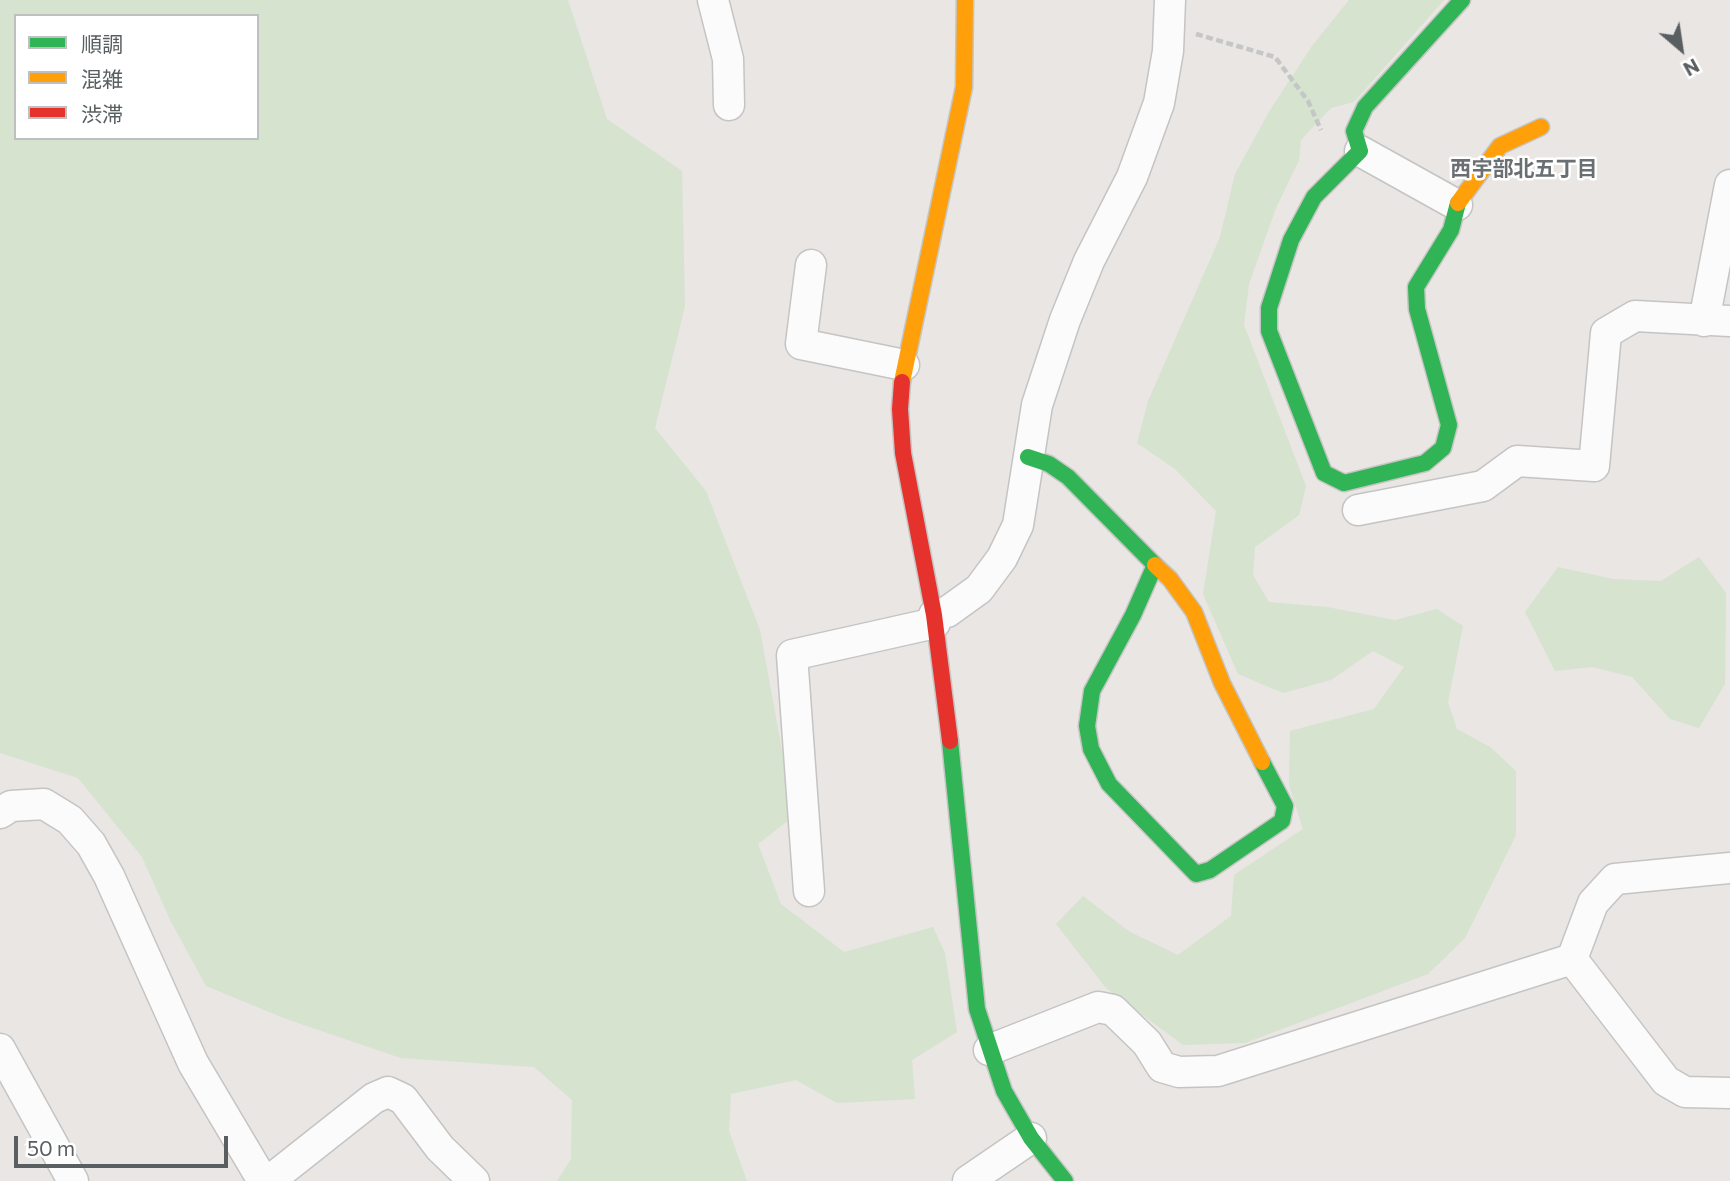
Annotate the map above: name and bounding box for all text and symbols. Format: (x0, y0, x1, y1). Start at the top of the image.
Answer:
legend (14, 14, 259, 140)
north arrow (1646, 14, 1716, 84)
text: 順調 (81, 31, 123, 56)
text: N (1680, 54, 1703, 81)
text: 混雑 (81, 66, 123, 91)
text: 渋滞 (81, 101, 123, 126)
district label: 西宇部北五丁目 (1451, 156, 1597, 182)
scale bar (18, 1122, 231, 1166)
text: 50 m (27, 1135, 75, 1160)

